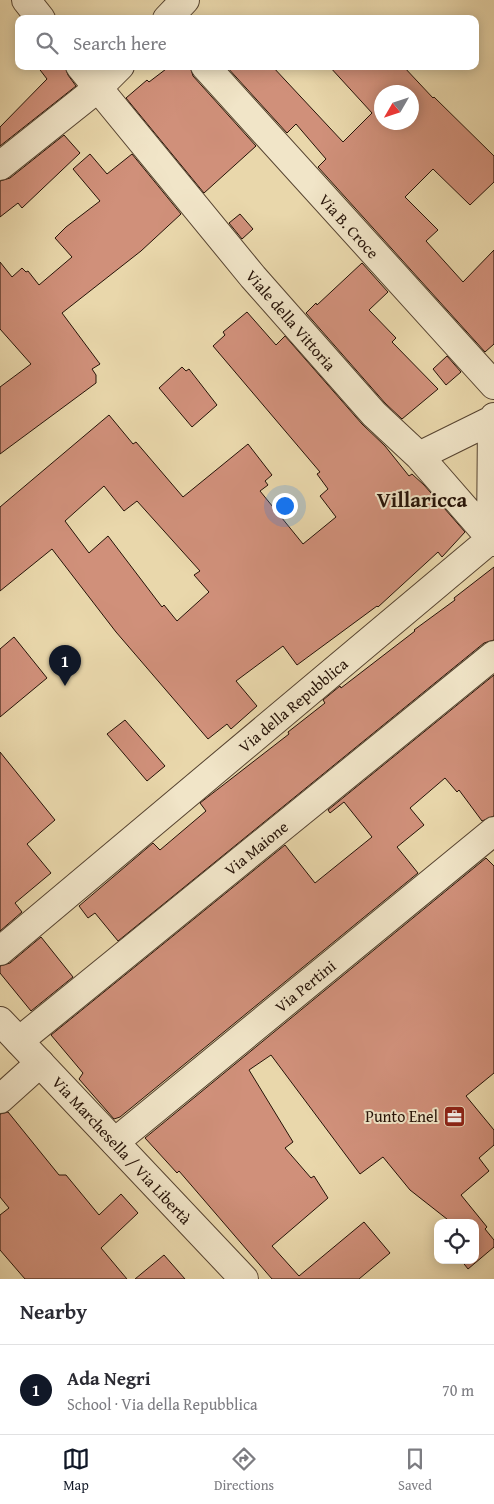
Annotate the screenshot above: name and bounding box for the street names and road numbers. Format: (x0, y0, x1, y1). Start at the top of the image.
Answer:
street label: Via B. Croce (313, 188, 385, 264)
street label: Viale della Vittoria (240, 264, 342, 376)
street label: Via della Repubblica (233, 652, 353, 758)
street label: Via Maione (219, 815, 293, 881)
street label: Via Pertini (269, 954, 341, 1018)
street label: Via Marchesella / Via Libertà (47, 1070, 198, 1230)

